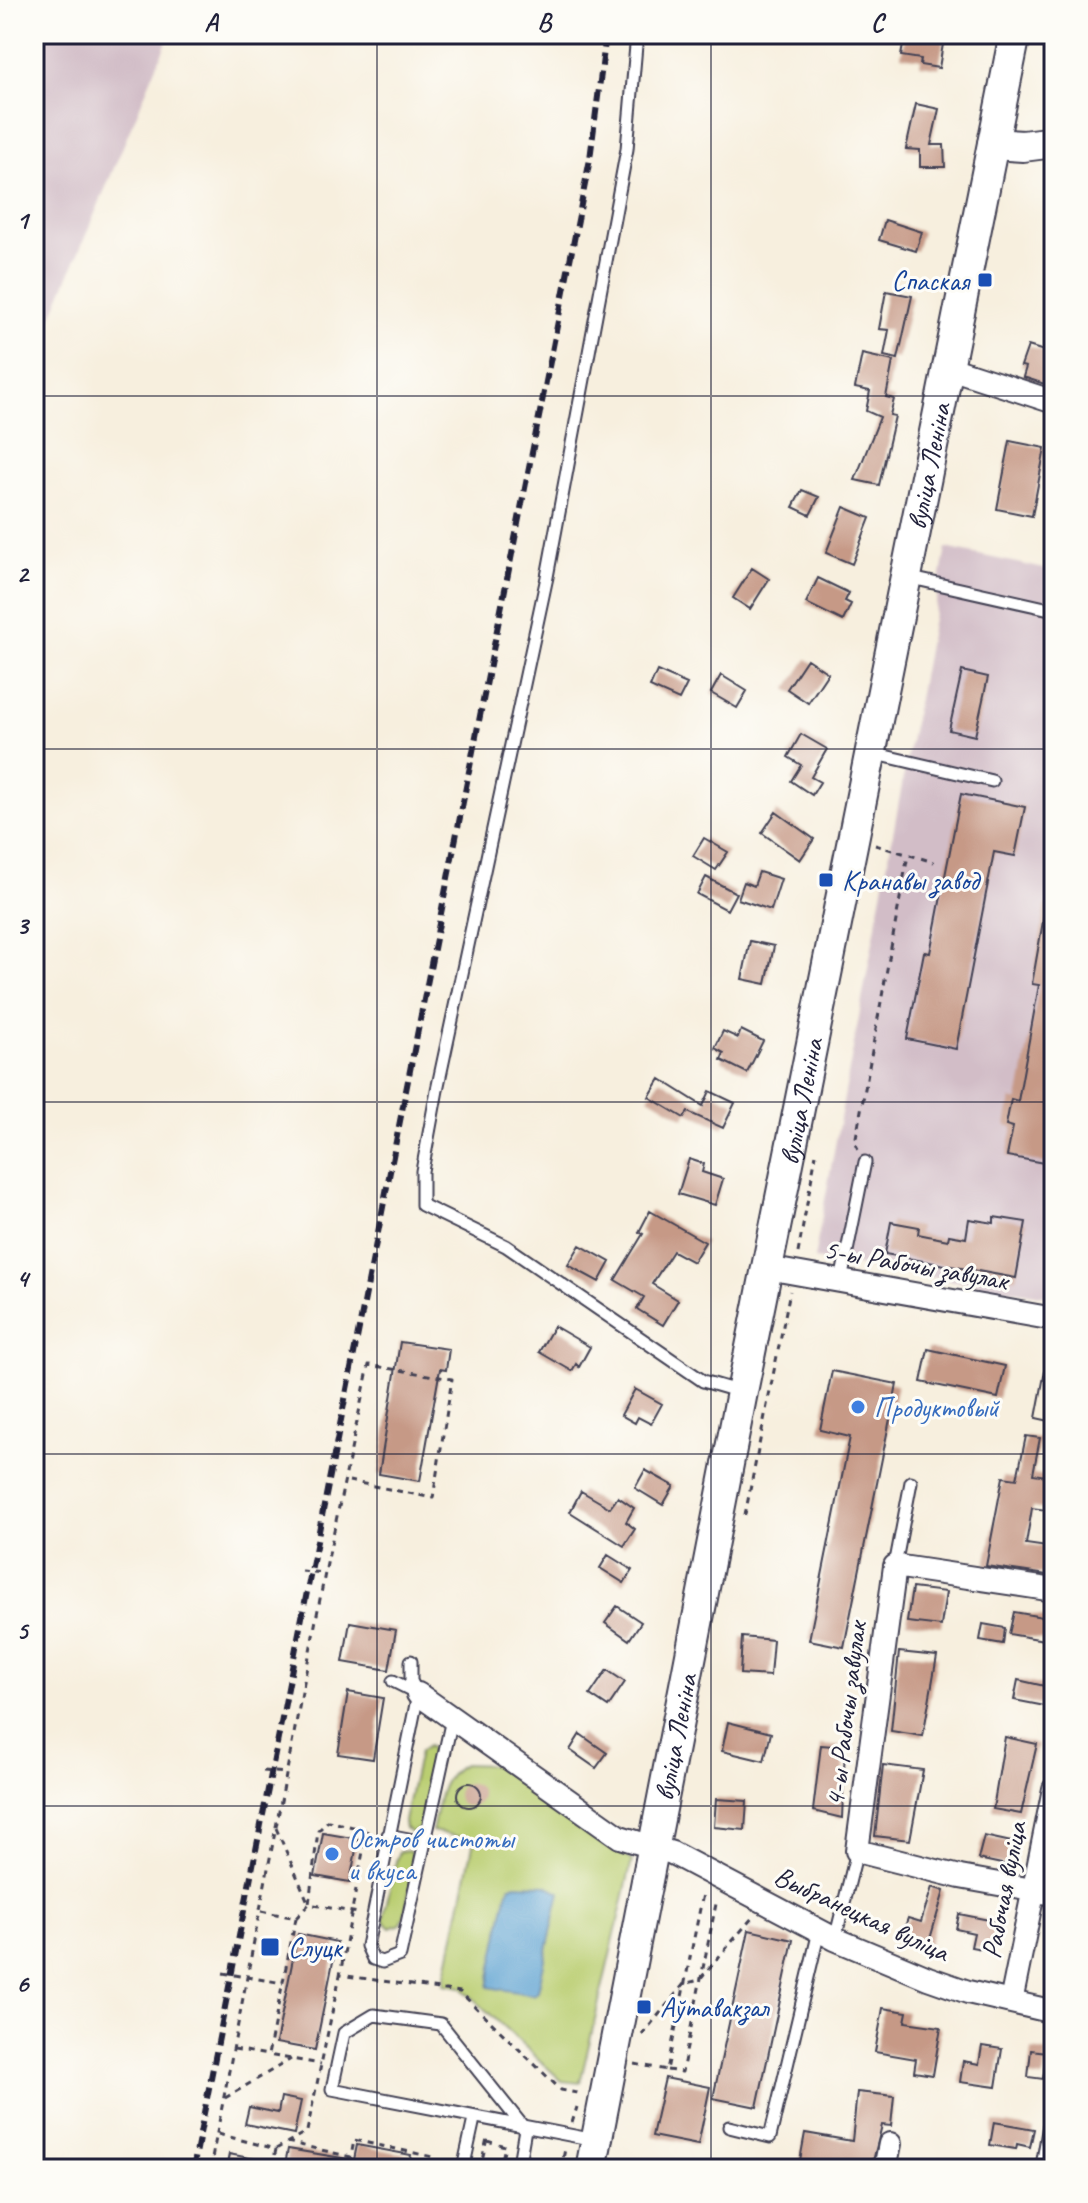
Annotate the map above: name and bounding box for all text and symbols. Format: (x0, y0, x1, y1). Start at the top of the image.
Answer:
text: A (204, 6, 219, 39)
text: B (537, 6, 553, 39)
text: C (871, 6, 887, 39)
text: 1 (16, 204, 31, 237)
place label: Спаская (892, 263, 971, 298)
marker: Спаская (976, 271, 994, 289)
street label: вуліца Леніна (899, 398, 959, 532)
text: 2 (16, 557, 30, 590)
place label: Кранавы завод (842, 863, 981, 899)
marker: Кранавы завод (817, 871, 835, 889)
text: 3 (16, 909, 30, 942)
street label: вуліца Леніна (771, 1034, 831, 1168)
street label: 5-ы Рабочы завулак (821, 1231, 1013, 1299)
text: 4 (16, 1262, 31, 1295)
place label: Продуктовый (874, 1390, 1000, 1425)
marker: Продуктовый (849, 1398, 867, 1416)
text: 5 (16, 1614, 30, 1647)
street label: 4-ы Рабочы завулак (817, 1617, 876, 1809)
street label: вуліца Леніна (646, 1669, 705, 1803)
street label: Рабочая вуліца (973, 1817, 1034, 1961)
place label: Остров чистоты и вкуса (348, 1821, 516, 1888)
marker: Остров чистоты и вкуса (323, 1845, 341, 1863)
street label: Выбранецкая вуліца (769, 1858, 956, 1970)
place label: Слуцк (288, 1930, 344, 1965)
marker: Слуцк (259, 1936, 281, 1958)
text: 6 (16, 1967, 30, 2000)
place label: Аўтавакзал (660, 1990, 770, 2026)
marker: Аўтавакзал (635, 1998, 653, 2016)

